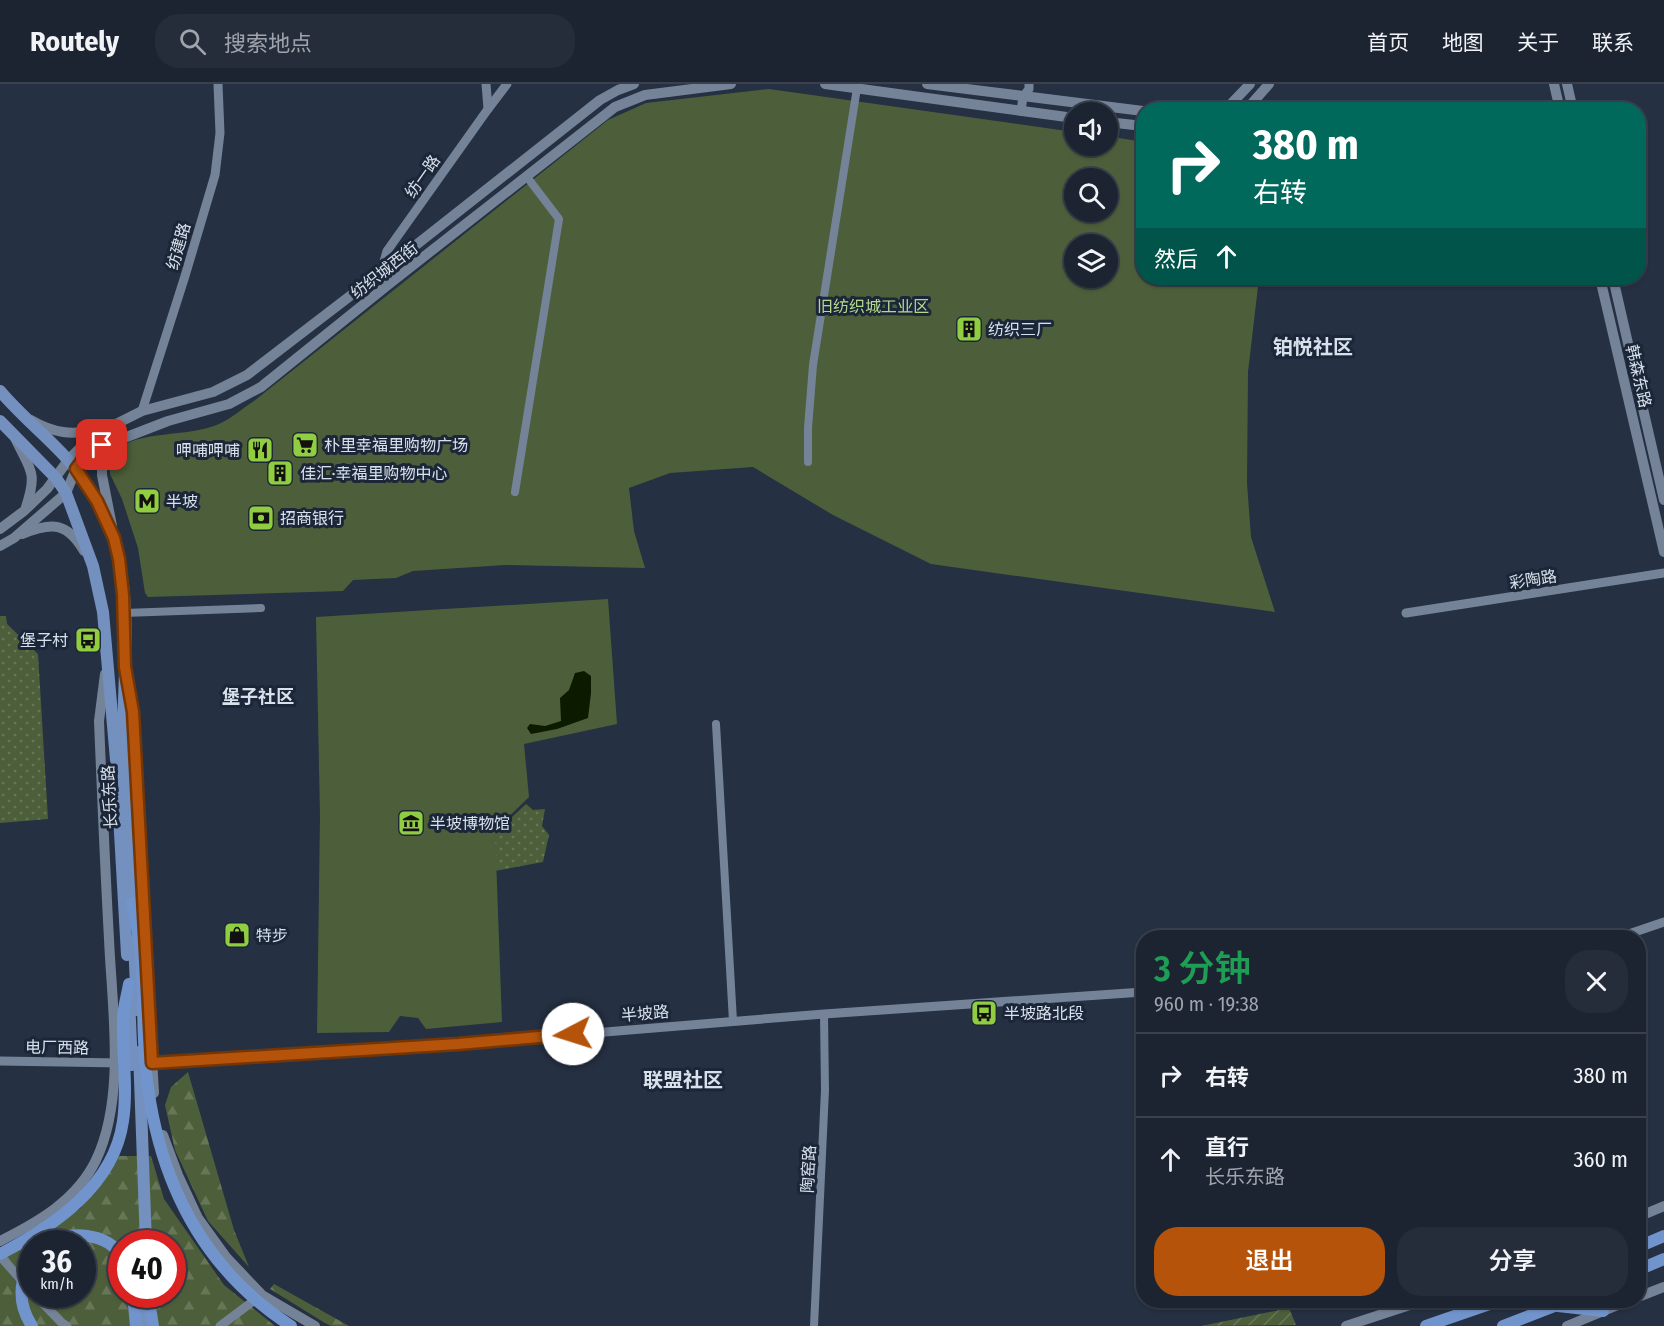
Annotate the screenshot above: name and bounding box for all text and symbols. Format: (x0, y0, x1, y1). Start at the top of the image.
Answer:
search box (155, 14, 575, 68)
text: Routely (30, 25, 119, 58)
icon: search (176, 25, 209, 58)
text: 搜索地点 (224, 30, 312, 57)
text: 首页 (1367, 30, 1409, 56)
text: 地图 (1442, 30, 1484, 56)
text: 关于 (1517, 30, 1559, 56)
text: 联系 (1592, 30, 1634, 56)
map controls (1064, 102, 1118, 288)
button: sound (1064, 102, 1118, 156)
text: 380 m (1253, 120, 1359, 170)
icon: right (1154, 126, 1232, 204)
street label: 纺一路 (401, 151, 444, 201)
button: search (1064, 168, 1118, 222)
text: 右转 (1253, 177, 1307, 209)
street label: 纺建路 (163, 220, 194, 272)
button: layers (1064, 234, 1118, 288)
street label: 纺织城西街 (347, 238, 422, 303)
icon: ahead (1210, 240, 1243, 273)
text: 然后 (1154, 246, 1198, 273)
park label: 旧纺织城工业区 (817, 297, 929, 316)
building icon: 纺织三厂 (954, 314, 984, 344)
place label: 纺织三厂 (988, 320, 1052, 339)
district label: 铂悦社区 (1273, 335, 1353, 359)
street label: 韩森东路 (1622, 343, 1655, 409)
pin (76, 419, 127, 470)
icon: arrive (85, 428, 118, 461)
supermarket icon: 朴里幸福里购物广场 (290, 430, 320, 460)
restaurant icon: 呷哺呷哺 (245, 435, 275, 465)
place label: 朴里幸福里购物广场 (324, 436, 468, 455)
place label: 呷哺呷哺 (176, 441, 240, 460)
building icon: 佳汇·幸福里购物中心 (265, 458, 295, 488)
place label: 佳汇·幸福里购物中心 (300, 464, 447, 483)
metro station icon: 半坡 (132, 486, 162, 516)
place label: 半坡 (166, 492, 198, 511)
bank icon: 招商银行 (246, 503, 276, 533)
place label: 招商银行 (280, 509, 344, 528)
street label: 彩陶路 (1508, 566, 1558, 593)
bus stop icon: 堡子村 (73, 625, 103, 655)
place label: 堡子村 (20, 631, 68, 650)
district label: 堡子社区 (222, 686, 294, 708)
street label: 长乐东路 (98, 765, 121, 829)
museum icon: 半坡博物馆 (396, 808, 426, 838)
place label: 半坡博物馆 (430, 814, 510, 833)
shop icon: 特步 (222, 920, 252, 950)
place label: 特步 (256, 926, 288, 945)
text: 3 分钟 (1154, 947, 1251, 991)
button: close (1565, 950, 1628, 1013)
text: 960 m · 19:38 (1154, 992, 1259, 1016)
bus stop icon: 半坡路北段 (969, 998, 999, 1028)
position arrow (541, 1002, 605, 1066)
street label: 半坡路 (620, 1002, 670, 1025)
place label: 半坡路北段 (1004, 1004, 1084, 1023)
street label: 电厂西路 (25, 1037, 89, 1058)
icon: right (1154, 1059, 1187, 1092)
text: 380 m (1574, 1062, 1628, 1089)
text: 右转 (1205, 1064, 1249, 1091)
district label: 联盟社区 (643, 1068, 723, 1092)
text: 直行 (1205, 1134, 1249, 1161)
icon: ahead (1154, 1143, 1187, 1176)
street label: 陶窑路 (798, 1145, 819, 1193)
text: 360 m (1574, 1146, 1628, 1173)
text: 长乐东路 (1205, 1165, 1285, 1189)
button: 退出 (1154, 1227, 1385, 1296)
button: 分享 (1397, 1227, 1628, 1296)
speed limit sign: 40 (108, 1230, 186, 1308)
text: 36 (42, 1244, 72, 1280)
text: km/h (40, 1275, 74, 1293)

